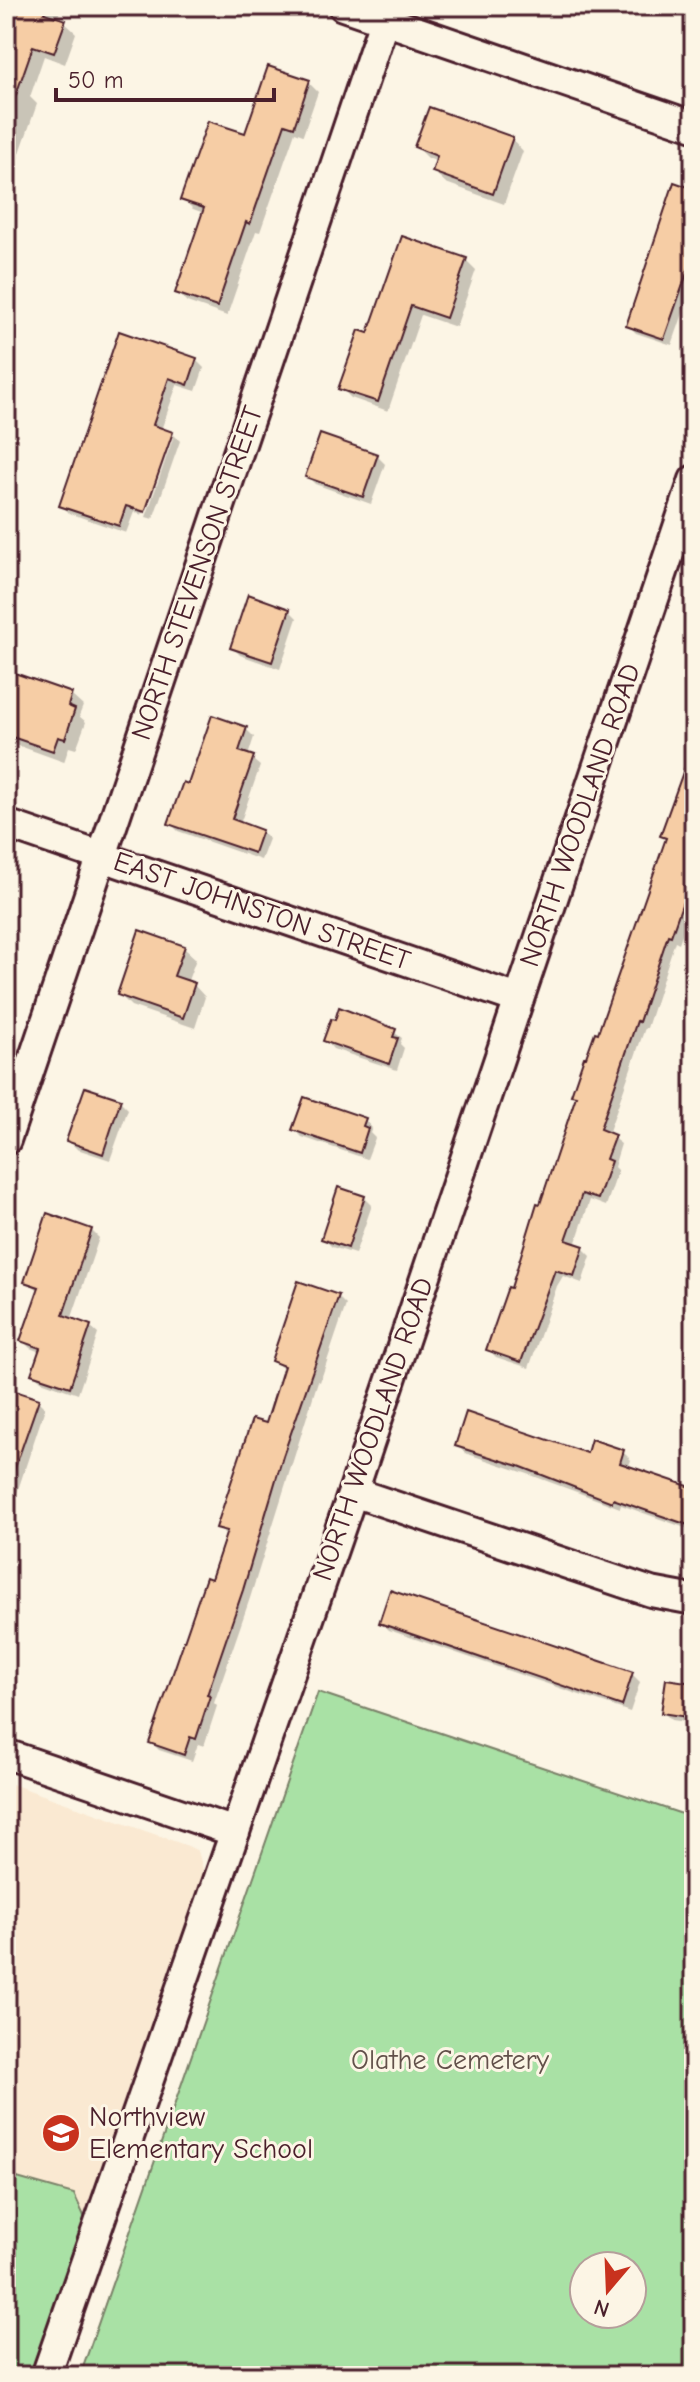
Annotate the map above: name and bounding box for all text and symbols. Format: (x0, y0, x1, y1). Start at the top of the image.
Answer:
scale bar (56, 52, 274, 102)
text: 50 m (68, 66, 124, 94)
street label: NORTH STEVENSON STREET (125, 401, 269, 744)
street label: NORTH WOODLAND ROAD (513, 659, 647, 971)
street label: EAST JOHNSTON STREET (110, 845, 415, 977)
street label: NORTH WOODLAND ROAD (306, 1273, 440, 1585)
park label: Olathe Cemetery (351, 2044, 550, 2076)
place label: Northview Elementary School (89, 2101, 313, 2165)
school or university icon: Northview Elementary School (40, 2112, 82, 2154)
north arrow (568, 2250, 648, 2330)
text: N (591, 2293, 613, 2323)

